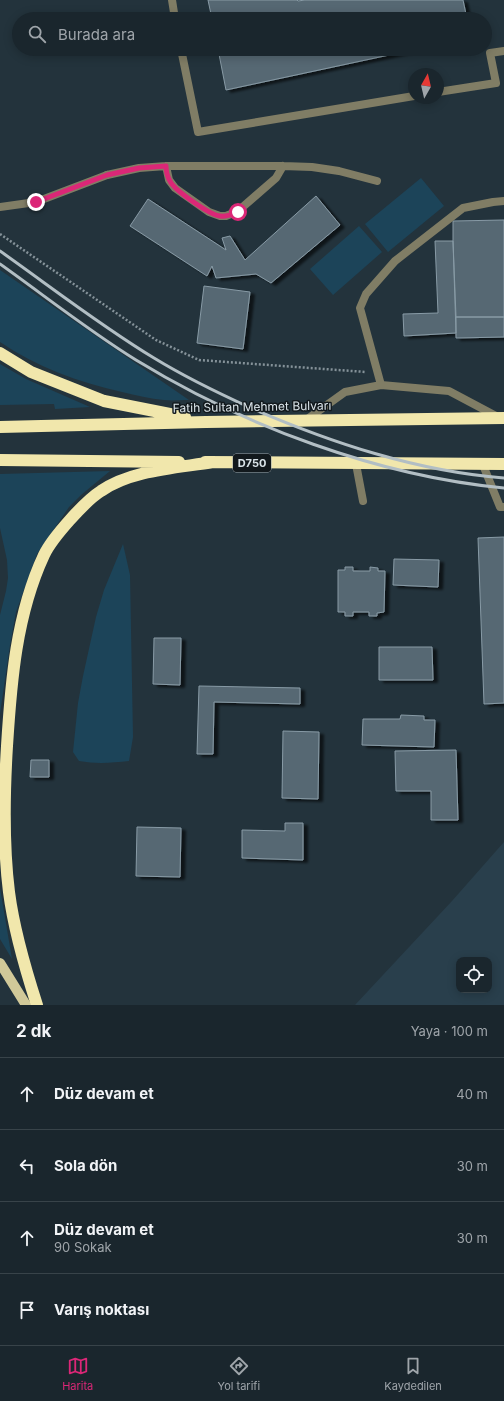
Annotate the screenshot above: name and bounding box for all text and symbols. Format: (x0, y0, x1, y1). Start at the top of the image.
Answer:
search box (12, 12, 492, 56)
icon: search (26, 23, 48, 45)
text: Burada ara (58, 25, 135, 44)
north arrow (408, 68, 444, 104)
route end (27, 193, 45, 211)
route start (229, 203, 247, 221)
street label: Fatih Sultan Mehmet Bulvarı (173, 398, 331, 415)
road number: D750 (233, 454, 271, 472)
map controls (456, 957, 492, 993)
button: locate (456, 957, 492, 993)
text: 2 dk (16, 1021, 51, 1041)
text: Yaya · 100 m (411, 1023, 488, 1039)
icon: ahead (16, 1083, 38, 1105)
text: Düz devam et (54, 1084, 154, 1103)
text: 40 m (456, 1086, 488, 1102)
icon: left (16, 1155, 38, 1177)
text: Sola dön (54, 1156, 117, 1175)
text: 30 m (457, 1158, 488, 1174)
text: Düz devam et (54, 1220, 154, 1239)
icon: ahead (16, 1227, 38, 1249)
text: 30 m (457, 1230, 488, 1246)
text: 90 Sokak (54, 1239, 112, 1255)
icon: arrive (16, 1299, 38, 1321)
text: Varış noktası (54, 1300, 149, 1319)
tab: Harita (62, 1355, 93, 1393)
tab: Yol tarifi (218, 1355, 260, 1393)
tab: Kaydedilen (384, 1355, 442, 1393)

